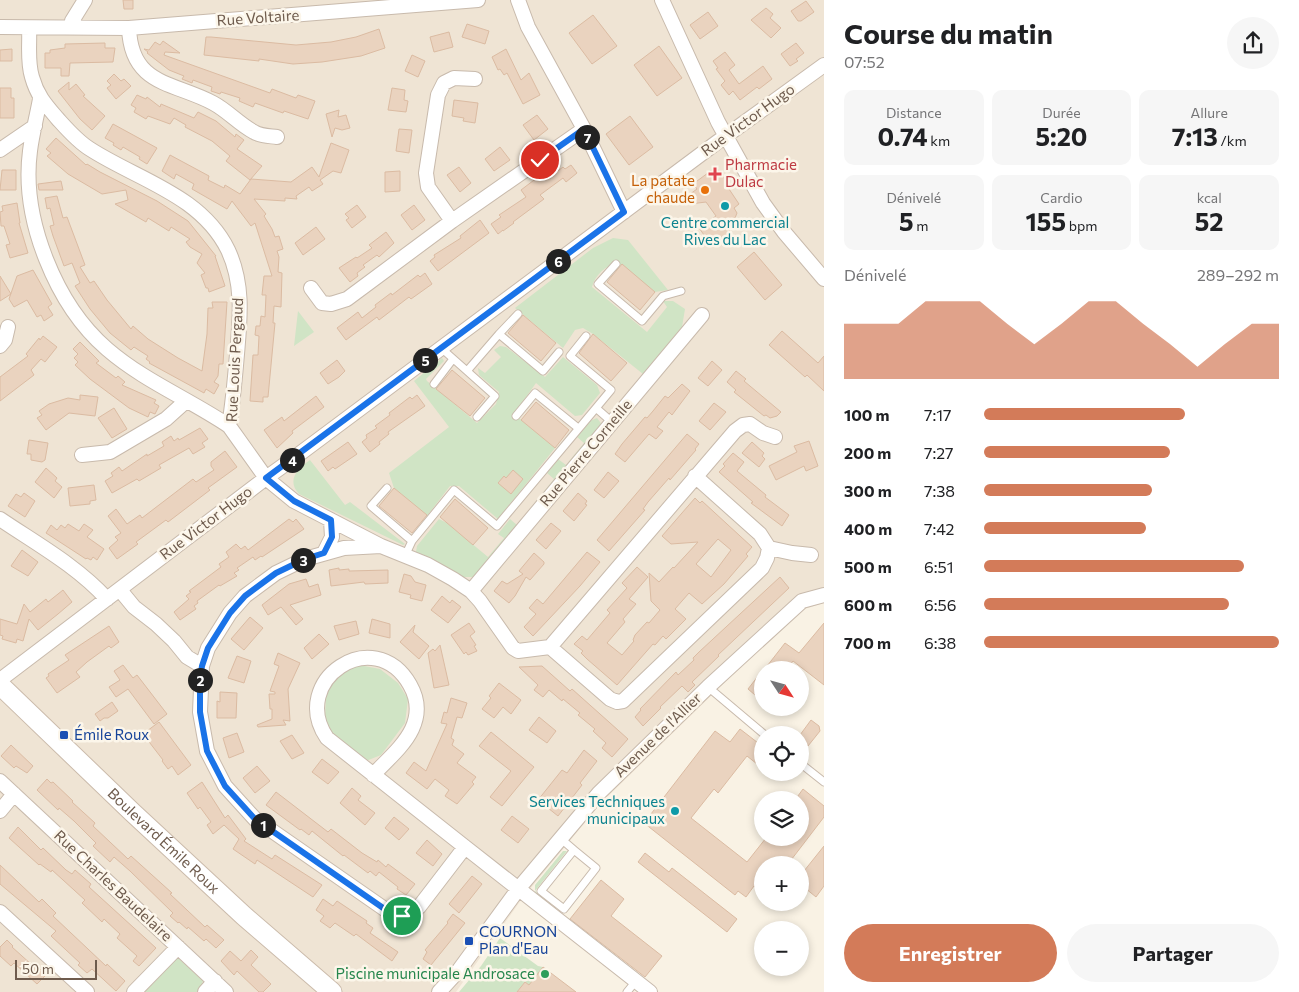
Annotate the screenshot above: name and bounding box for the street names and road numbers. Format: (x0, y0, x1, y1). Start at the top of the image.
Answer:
street label: Rue Voltaire (216, 5, 300, 29)
street label: Rue Victor Hugo (697, 79, 798, 159)
street label: Rue Louis Pergaud (222, 297, 246, 423)
street label: Rue Pierre Corneille (535, 395, 635, 509)
street label: Rue Victor Hugo (156, 482, 255, 563)
street label: Avenue de l'Allier (610, 688, 705, 780)
street label: Boulevard Émile Roux (104, 784, 224, 897)
street label: Rue Charles Baudelaire (51, 826, 177, 945)

